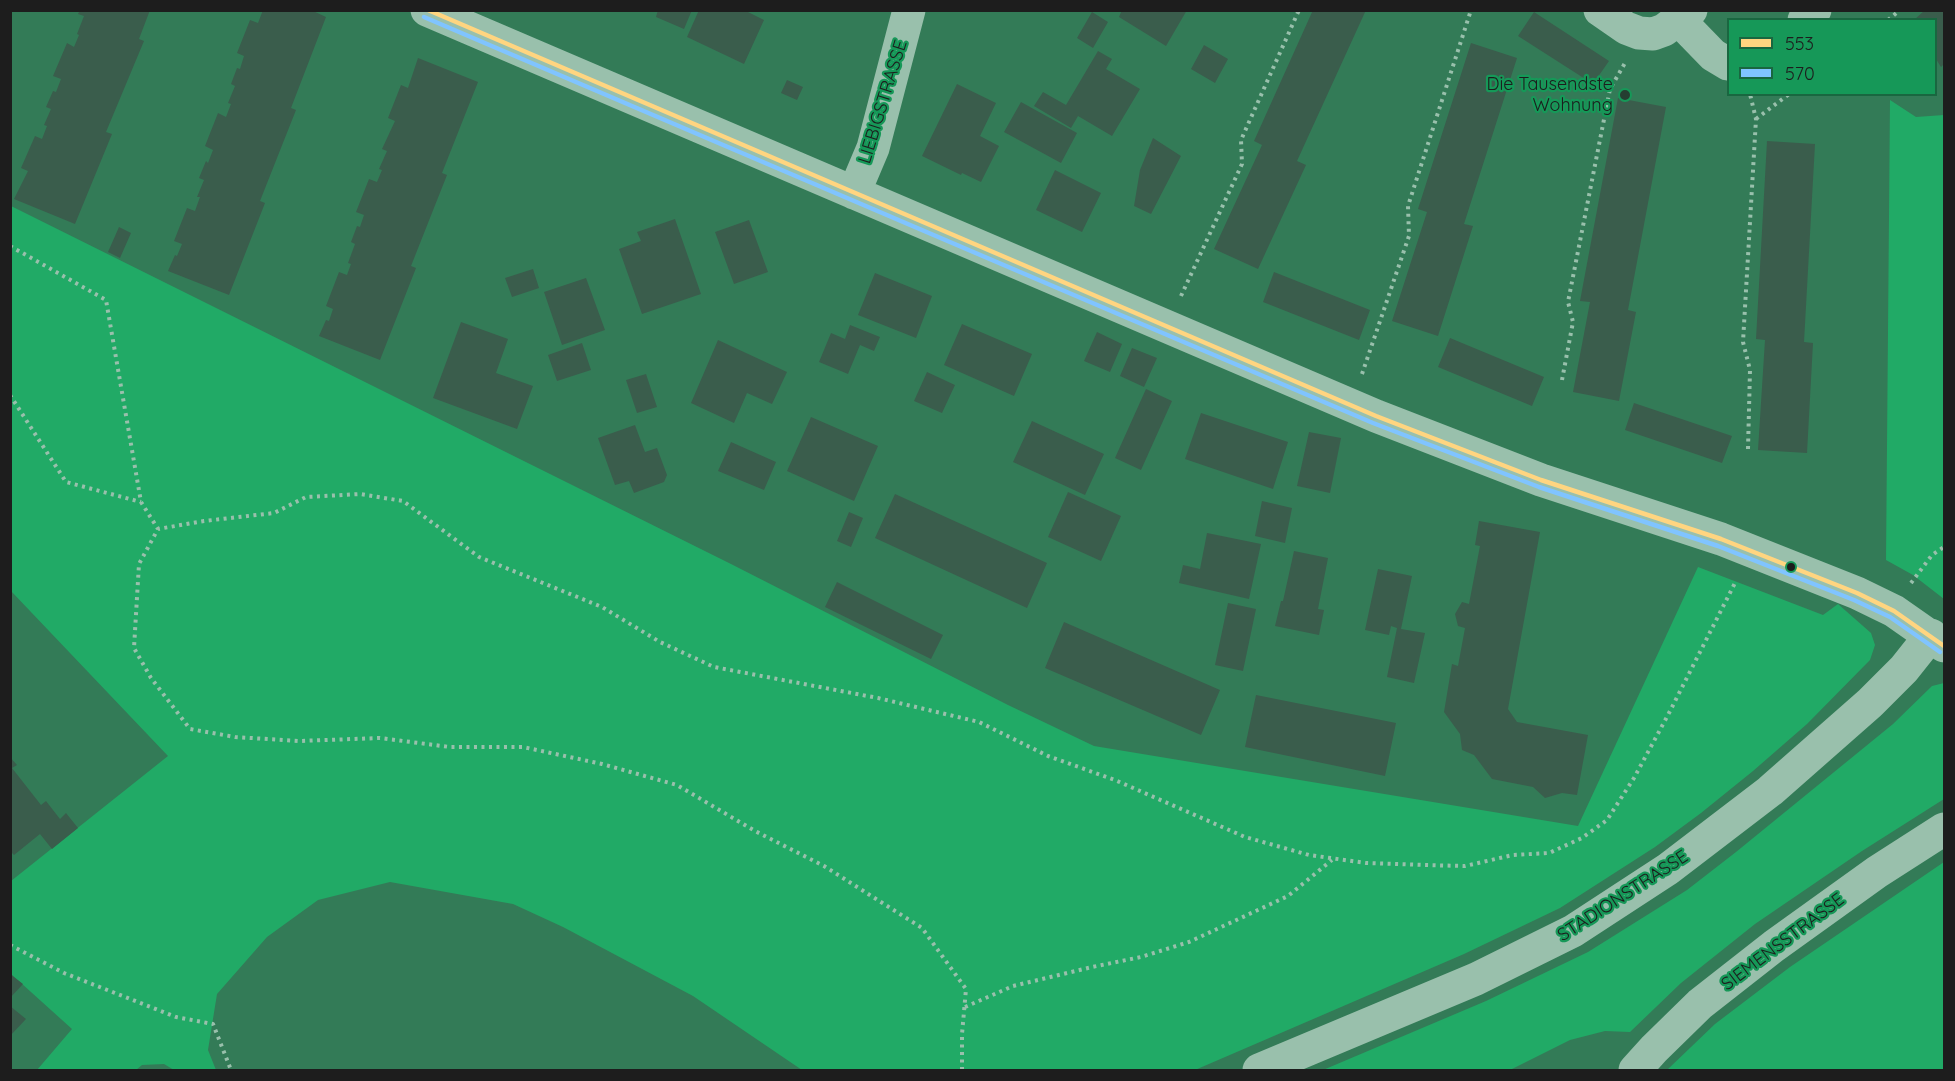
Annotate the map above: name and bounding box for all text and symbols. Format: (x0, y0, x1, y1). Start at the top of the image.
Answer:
legend (1727, 18, 1937, 96)
text: 553 (1785, 32, 1814, 55)
street label: LIEBIGSTRASSE (854, 38, 912, 166)
text: 570 (1785, 62, 1815, 85)
place label: Die Tausendste Wohnung (1487, 74, 1613, 116)
marker: Die Tausendste Wohnung (1618, 88, 1632, 102)
unlabelled marker (1785, 561, 1797, 573)
street label: STADIONSTRASSE (1554, 846, 1692, 946)
street label: SIEMENSSTRASSE (1717, 889, 1849, 995)

